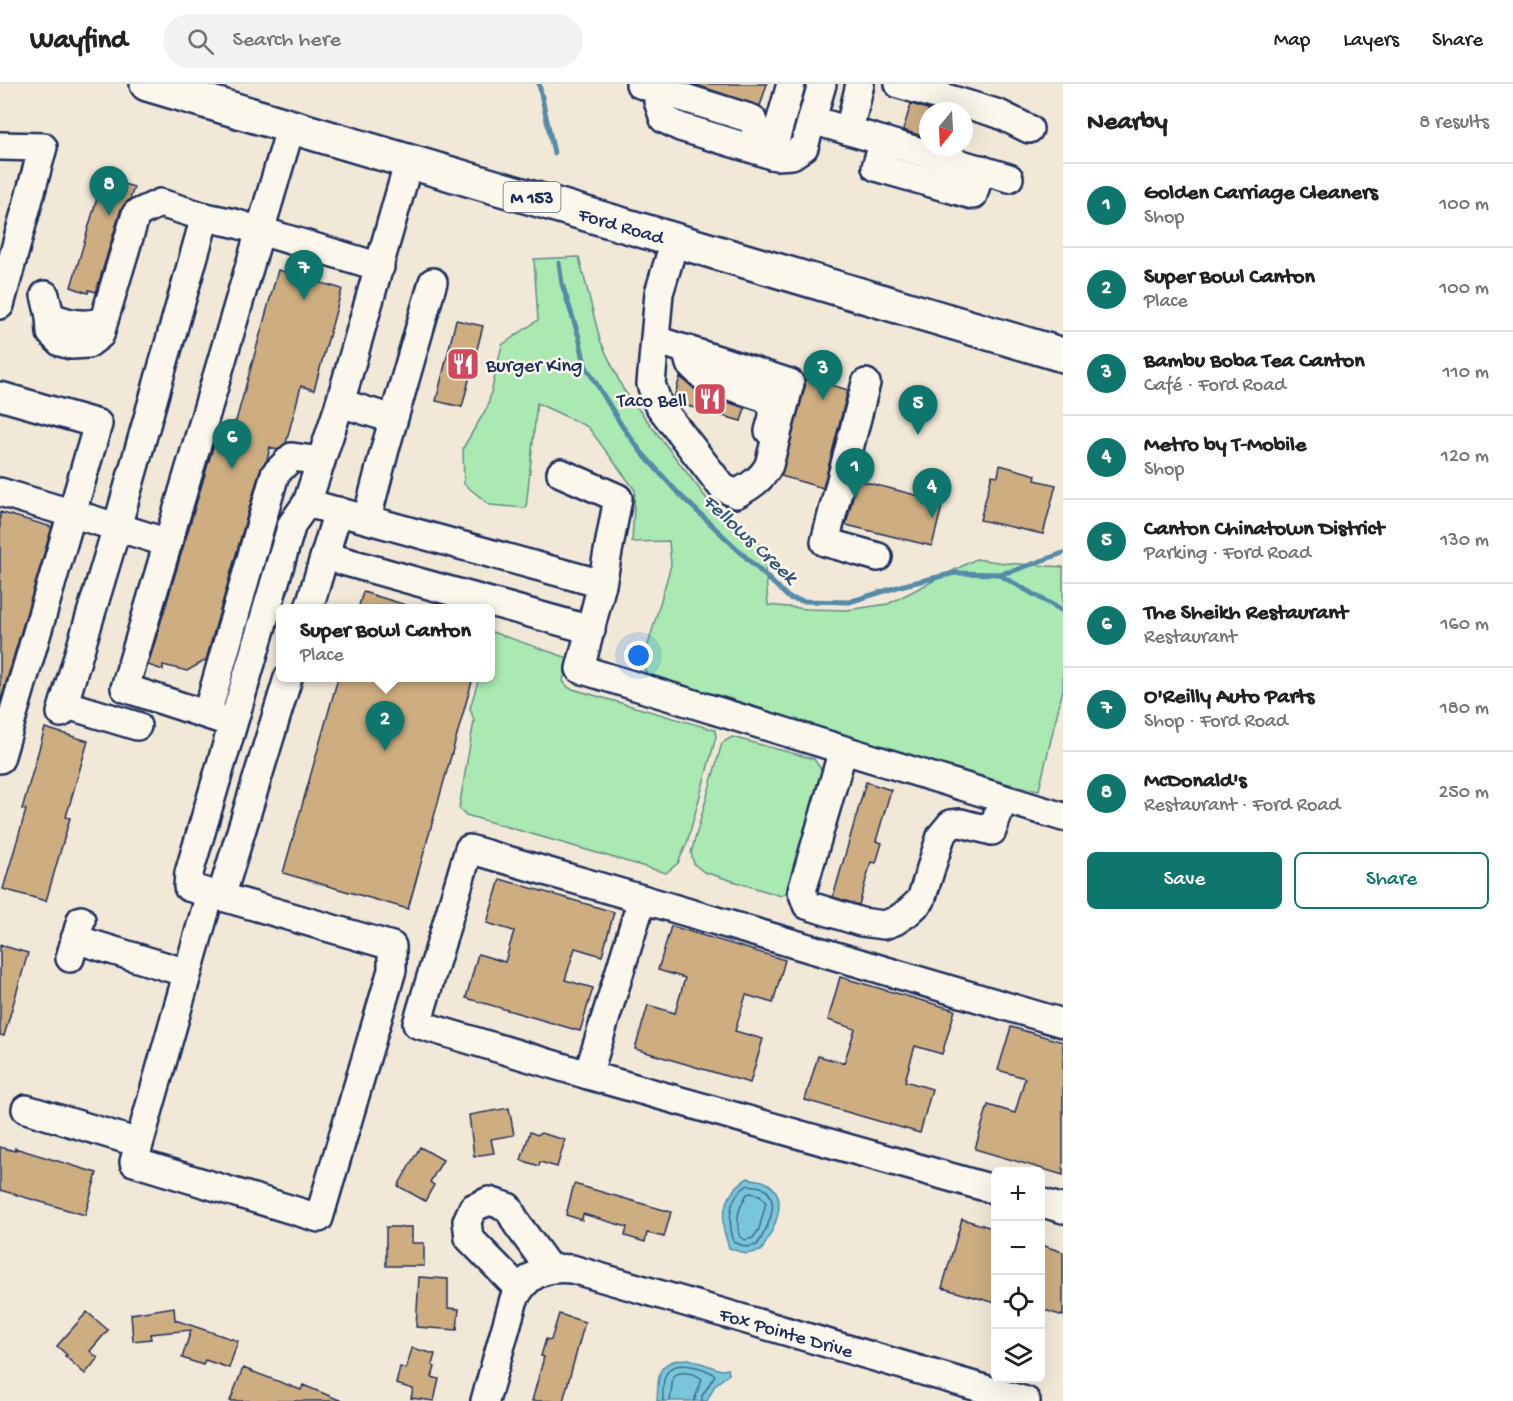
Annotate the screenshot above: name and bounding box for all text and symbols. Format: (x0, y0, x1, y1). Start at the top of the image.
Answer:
search box (163, 14, 583, 68)
text: Wayfind (30, 25, 127, 58)
icon: search (184, 25, 217, 58)
text: Search here (232, 28, 341, 54)
text: Map (1274, 29, 1310, 54)
text: Layers (1343, 29, 1399, 54)
text: Share (1432, 29, 1483, 54)
north arrow (919, 102, 973, 156)
text: Nearby (1087, 108, 1168, 139)
text: 8 results (1419, 112, 1489, 135)
pin: 8 (90, 166, 128, 216)
text: Golden Carriage Cleaners (1144, 181, 1378, 207)
road number: M 153 (504, 182, 560, 212)
text: 1 (1102, 194, 1111, 217)
text: 100 m (1439, 194, 1489, 217)
street label: Ford Road (574, 204, 668, 252)
text: Shop (1144, 207, 1184, 230)
pin: 7 (284, 250, 324, 300)
text: Super Bowl Canton (1144, 265, 1315, 291)
text: 2 (1102, 278, 1111, 301)
text: 100 m (1439, 278, 1489, 301)
text: Place (1144, 291, 1188, 314)
restaurant icon: Burger King (445, 346, 481, 382)
text: Bambu Boba Tea Canton (1144, 349, 1365, 375)
pin: 3 (804, 350, 842, 400)
place label: Burger King (485, 356, 582, 379)
text: 3 (1101, 362, 1112, 385)
text: 110 m (1443, 362, 1489, 385)
text: Café · Ford Road (1144, 375, 1286, 398)
restaurant icon: Taco Bell (692, 381, 728, 417)
pin: 5 (898, 386, 938, 435)
place label: Taco Bell (616, 391, 687, 414)
pin: 6 (212, 420, 252, 469)
text: Metro by T-Mobile (1144, 433, 1306, 459)
text: 4 (1102, 446, 1111, 469)
text: 120 m (1441, 446, 1489, 469)
pin: 1 (836, 448, 874, 498)
text: Shop (1144, 459, 1184, 482)
pin: 4 (912, 468, 952, 518)
water label: Fellows Creek (696, 490, 803, 593)
text: Canton Chinatown District (1144, 517, 1384, 543)
text: 5 (1101, 530, 1112, 553)
text: 130 m (1440, 530, 1489, 553)
text: Parking · Ford Road (1144, 543, 1311, 566)
text: The Sheikh Restaurant (1144, 601, 1348, 627)
popup (276, 604, 495, 682)
text: 6 (1101, 614, 1112, 637)
text: 160 m (1440, 614, 1489, 637)
text: Super Bowl Canton (300, 619, 471, 645)
text: Restaurant (1144, 627, 1237, 650)
your location (624, 641, 653, 670)
text: Place (300, 645, 344, 668)
text: O'Reilly Auto Parts (1144, 685, 1314, 711)
text: 7 (1101, 698, 1112, 721)
text: 180 m (1440, 698, 1489, 721)
pin: 2 (366, 702, 404, 751)
text: Shop · Ford Road (1144, 711, 1288, 734)
text: McDonald's (1144, 769, 1247, 795)
text: 8 (1101, 782, 1112, 805)
text: 250 m (1438, 782, 1489, 805)
text: Restaurant · Ford Road (1144, 795, 1340, 818)
button: Save (1087, 852, 1282, 909)
button: Share (1294, 852, 1489, 909)
map controls (991, 1167, 1045, 1383)
button: + (991, 1167, 1045, 1221)
button: − (991, 1221, 1045, 1275)
button: locate (991, 1275, 1045, 1329)
street label: Fox Pointe Drive (715, 1304, 856, 1365)
button: layers (991, 1329, 1045, 1383)

